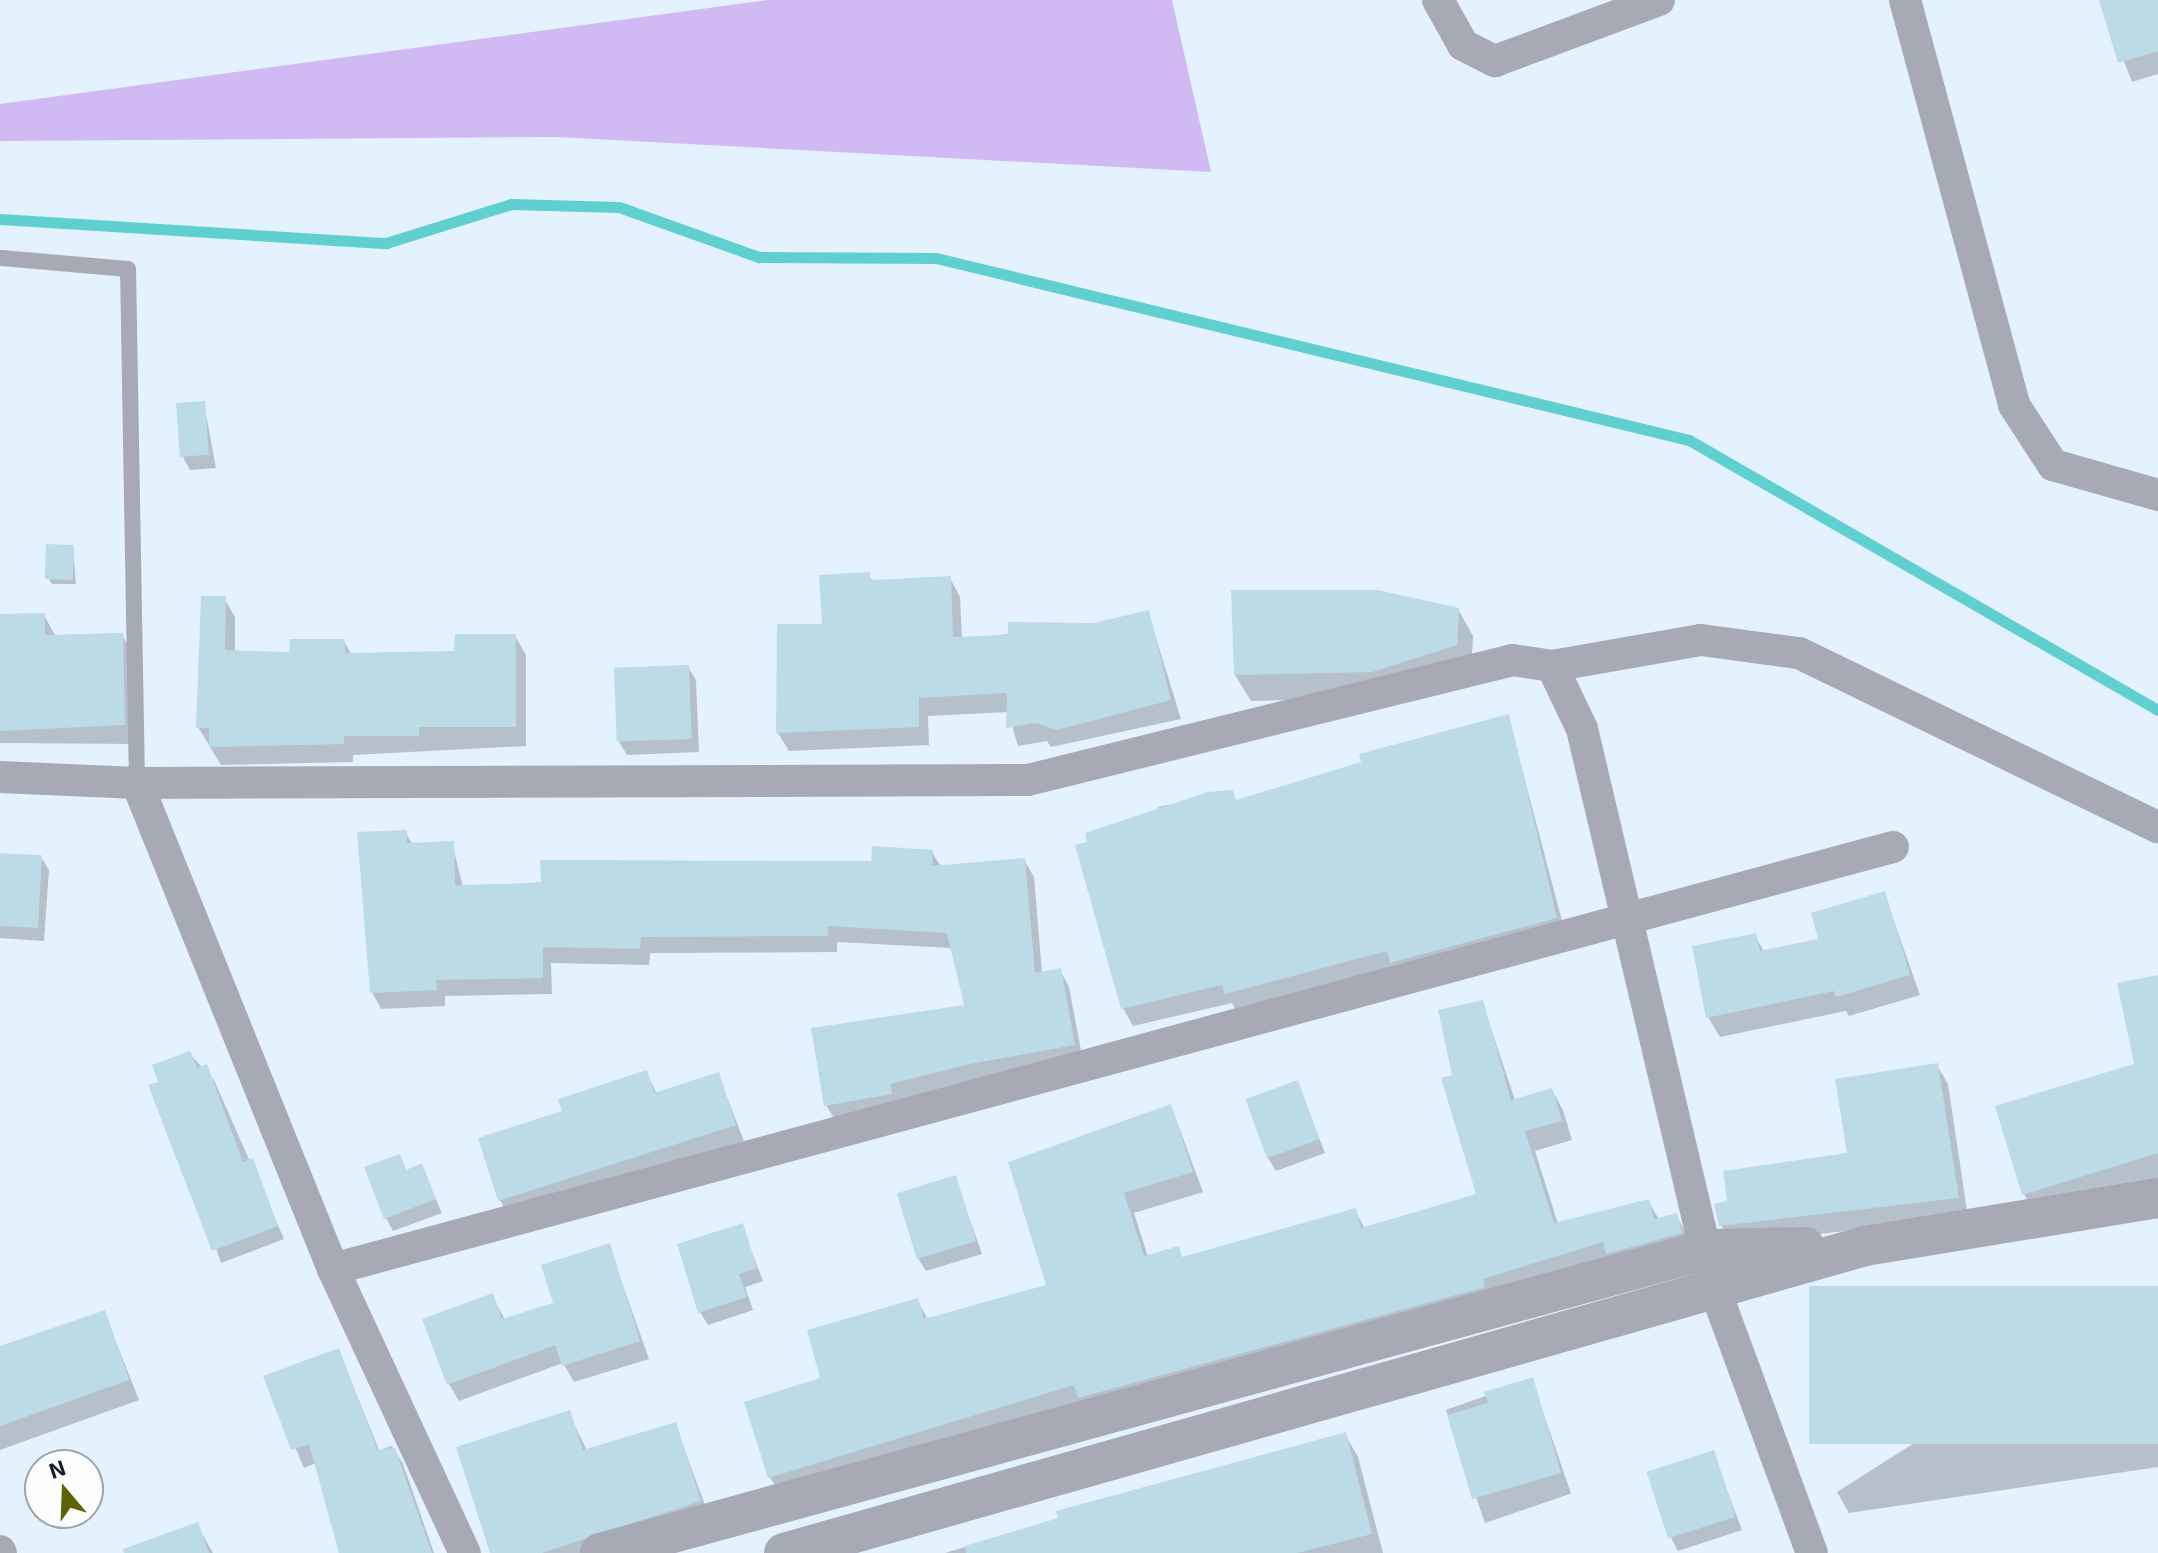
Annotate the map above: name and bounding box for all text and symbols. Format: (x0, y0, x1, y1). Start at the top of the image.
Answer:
north arrow (24, 1449, 104, 1529)
text: N (45, 1453, 69, 1483)

